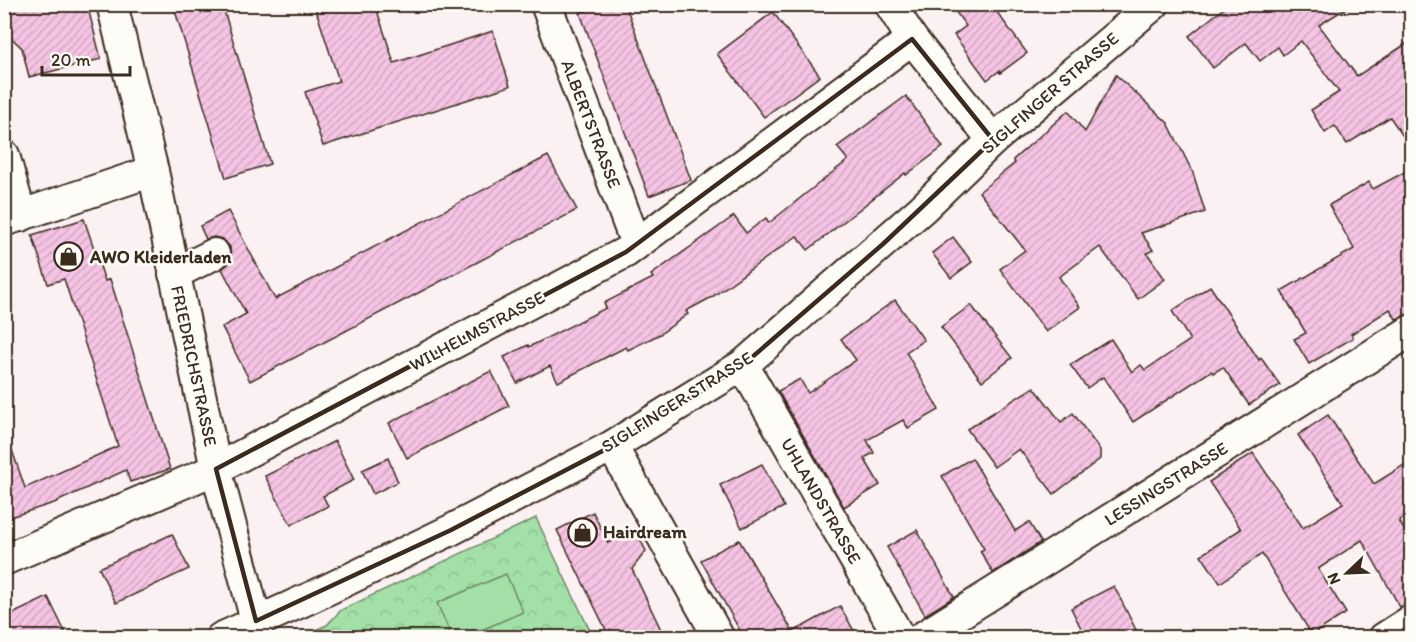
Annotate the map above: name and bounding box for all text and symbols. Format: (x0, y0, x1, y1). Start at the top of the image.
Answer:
street label: SIGLFINGER STRASSE (977, 27, 1123, 159)
scale bar (42, 39, 130, 77)
text: 20 m (51, 49, 91, 71)
street label: ALBERTSTRASSE (556, 57, 626, 191)
shop icon: AWO Kleiderladen (53, 241, 85, 273)
place label: AWO Kleiderladen (89, 246, 232, 268)
street label: FRIEDRICHSTRASSE (166, 284, 222, 448)
street label: WILHELMSTRASSE (405, 286, 549, 376)
street label: SIGLFINGER STRASSE (597, 346, 757, 458)
street label: UHLANDSTRASSE (776, 434, 866, 568)
street label: LESSINGSTRASSE (1100, 437, 1232, 531)
shop icon: Hairdream (566, 516, 598, 548)
place label: Hairdream (603, 521, 687, 543)
north arrow (1317, 543, 1377, 603)
text: N (1323, 570, 1345, 587)

